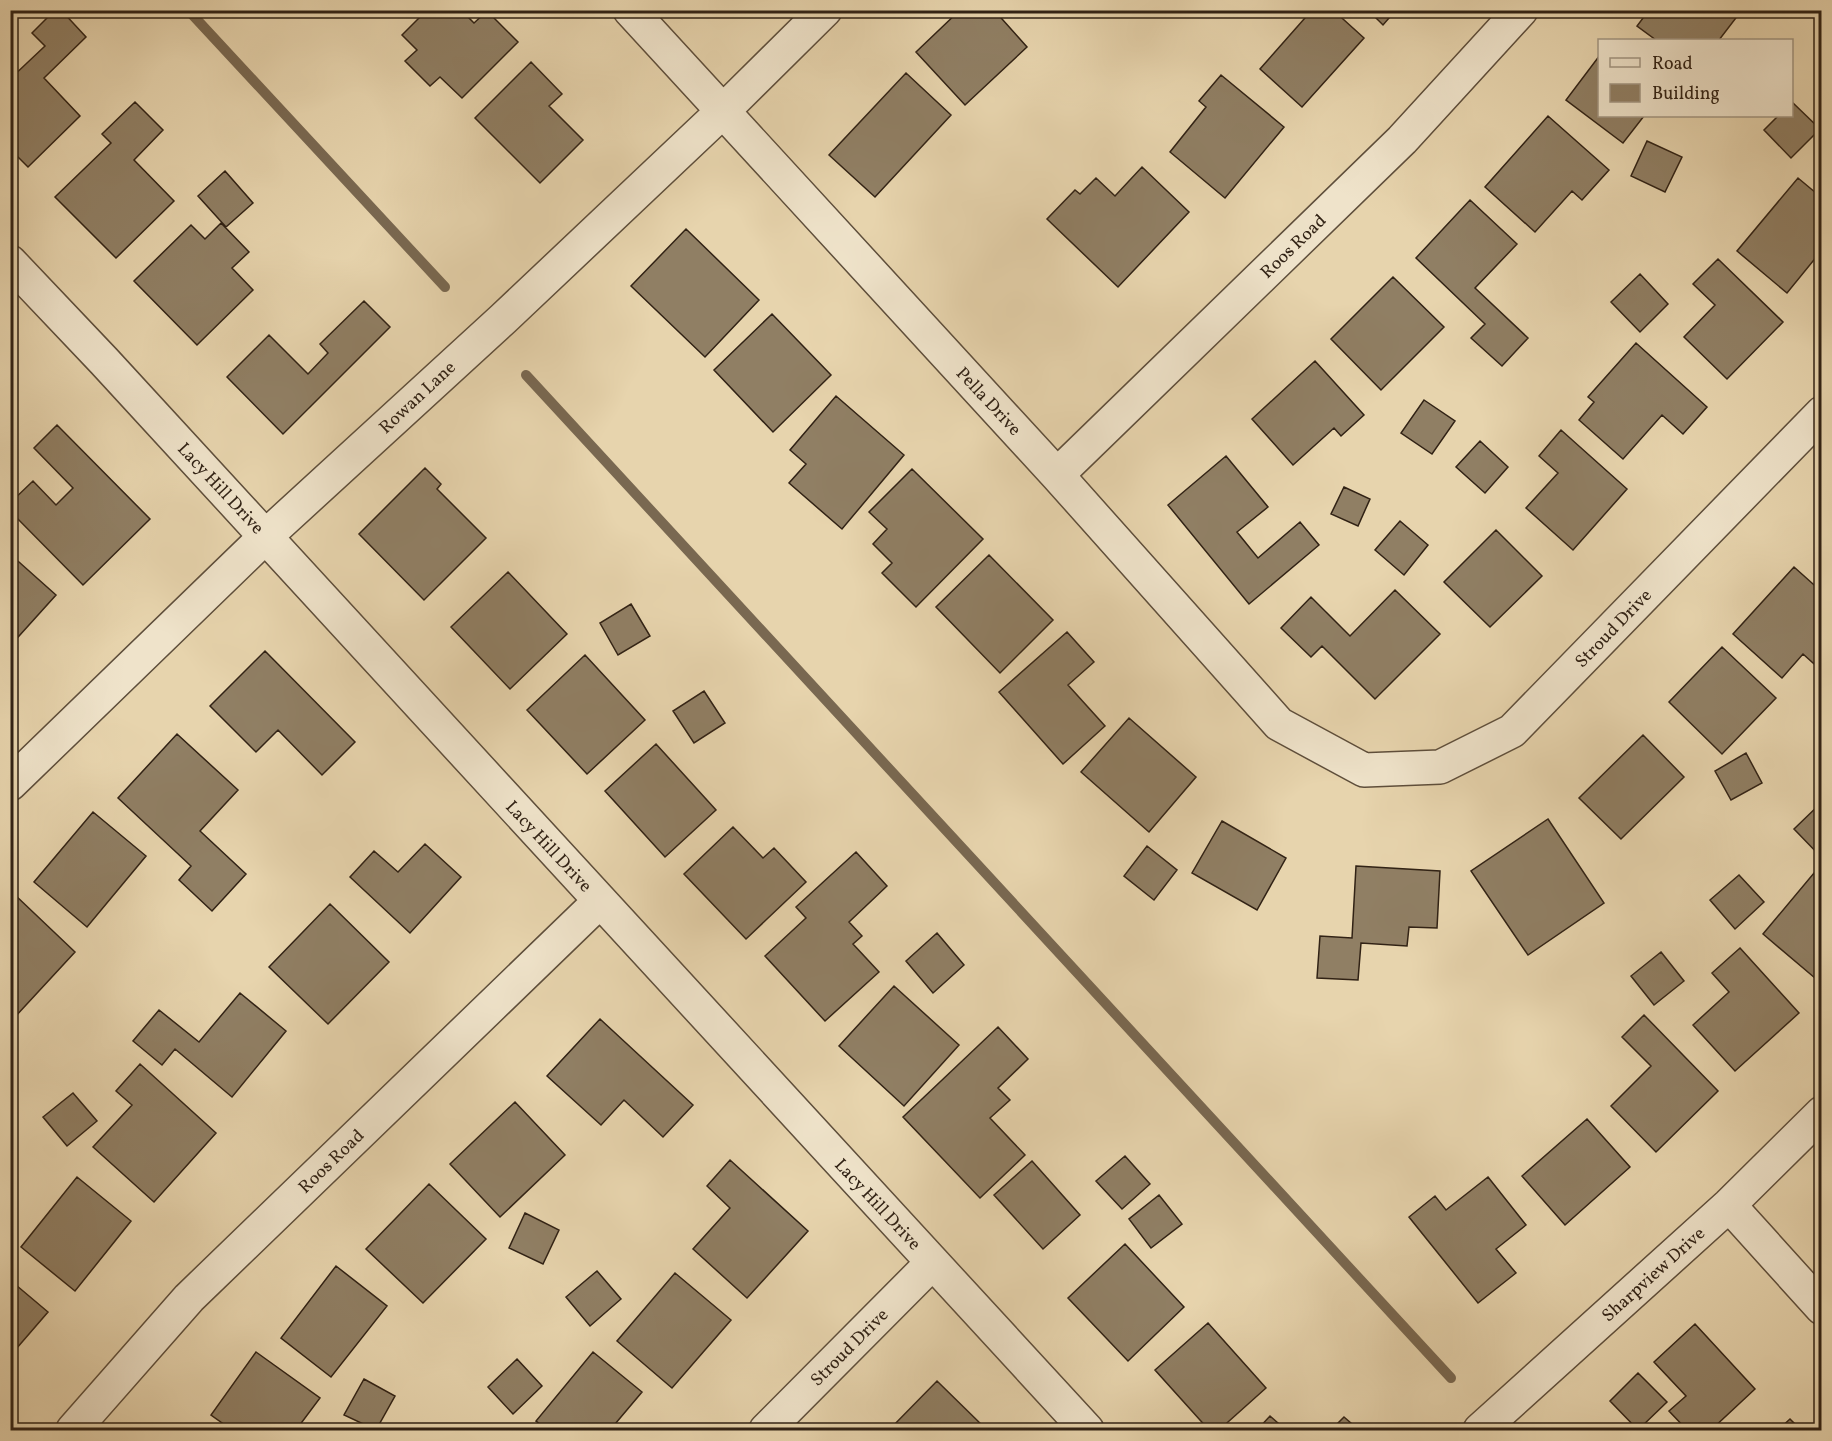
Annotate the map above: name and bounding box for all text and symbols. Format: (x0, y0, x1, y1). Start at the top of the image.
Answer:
legend (1598, 39, 1793, 117)
text: Road (1652, 52, 1693, 77)
text: Building (1652, 82, 1720, 107)
street label: Roos Road (1255, 209, 1333, 285)
street label: Rowan Lane (374, 356, 462, 440)
street label: Pella Drive (949, 362, 1026, 442)
street label: Lacy Hill Drive (171, 438, 269, 540)
street label: Stroud Drive (1570, 584, 1658, 674)
street label: Lacy Hill Drive (499, 796, 597, 898)
street label: Roos Road (293, 1124, 371, 1200)
street label: Lacy Hill Drive (828, 1154, 926, 1256)
street label: Sharpview Drive (1597, 1222, 1711, 1328)
street label: Stroud Drive (805, 1303, 895, 1393)

